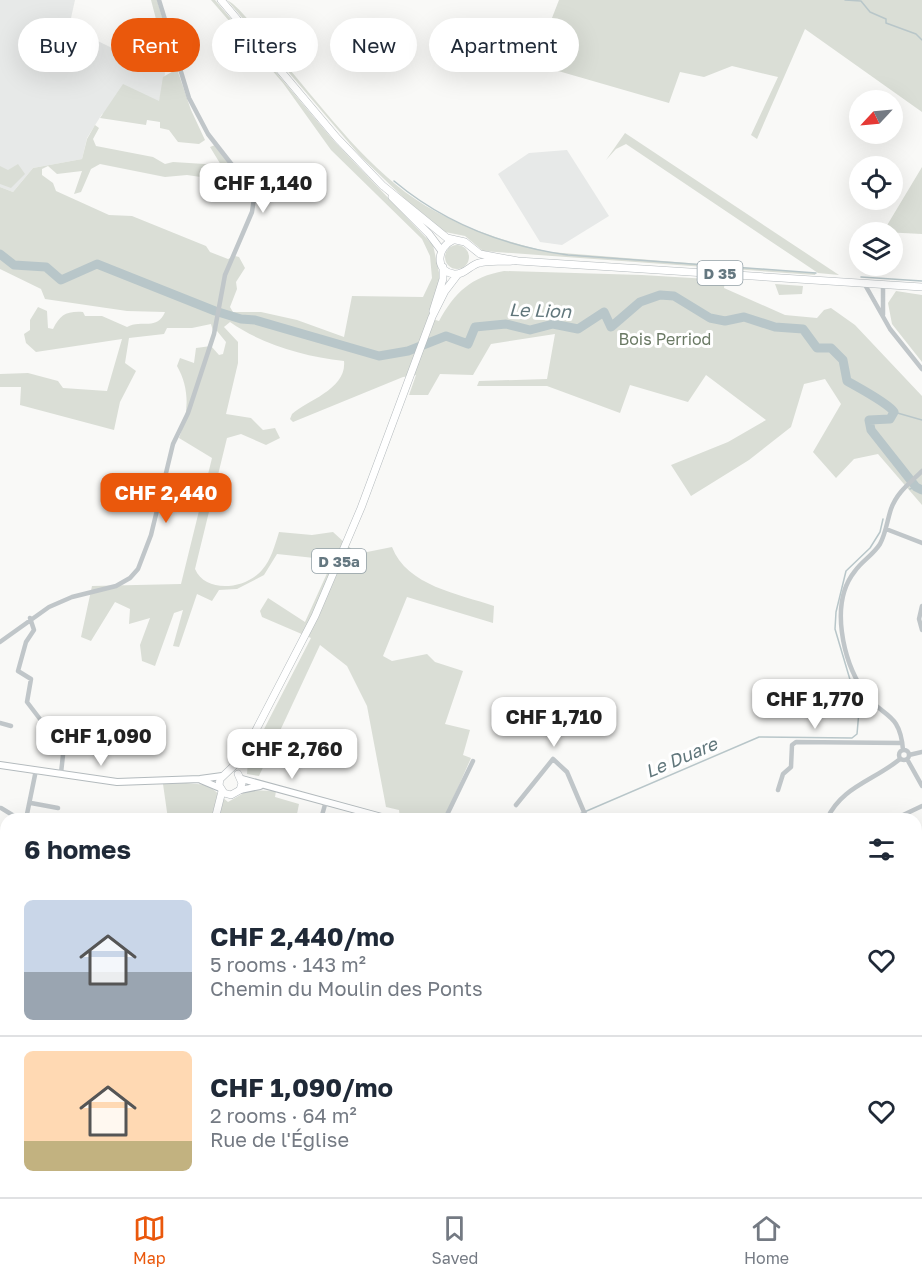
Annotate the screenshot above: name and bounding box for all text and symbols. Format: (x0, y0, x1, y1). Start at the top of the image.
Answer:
chip: Buy (18, 18, 99, 72)
chip: Rent (111, 18, 200, 72)
chip: Filters (212, 18, 318, 72)
chip: New (330, 18, 417, 72)
chip: Apartment (429, 18, 579, 72)
north arrow (849, 90, 903, 144)
map controls (849, 90, 903, 276)
button: locate (849, 156, 903, 210)
pin: CHF 1,140 (194, 163, 332, 214)
text: CHF 1,140 (214, 170, 312, 194)
button: layers (849, 222, 903, 276)
road number: D 35 (698, 261, 742, 285)
water label: Le Lion (509, 298, 572, 322)
park label: Bois Perriod (619, 329, 711, 349)
pin: CHF 2,440 (97, 473, 235, 524)
text: CHF 2,440 (115, 480, 217, 504)
road number: D 35a (312, 549, 366, 573)
pin: CHF 1,770 (746, 679, 884, 730)
text: CHF 1,770 (766, 686, 864, 710)
pin: CHF 1,710 (485, 697, 623, 748)
text: CHF 1,710 (505, 704, 603, 728)
pin: CHF 1,090 (32, 716, 170, 767)
text: CHF 1,090 (50, 723, 152, 747)
pin: CHF 2,760 (223, 729, 361, 780)
water label: Le Duare (642, 731, 722, 782)
text: CHF 2,760 (241, 736, 343, 760)
icon: filters (865, 833, 898, 866)
text: 6 homes (24, 834, 131, 865)
text: CHF 2,440/mo (210, 921, 395, 952)
icon: home (72, 924, 144, 996)
icon: heart (865, 944, 898, 977)
text: 5 rooms · 143 m² (210, 952, 366, 976)
text: Chemin du Moulin des Ponts (210, 976, 483, 1000)
text: CHF 1,090/mo (210, 1072, 393, 1103)
icon: home (72, 1075, 144, 1147)
icon: heart (865, 1095, 898, 1128)
text: 2 rooms · 64 m² (210, 1103, 357, 1127)
text: Rue de l'Église (210, 1127, 349, 1151)
tab: Map (133, 1212, 166, 1268)
tab: Saved (432, 1212, 478, 1268)
tab: Home (744, 1212, 789, 1268)

